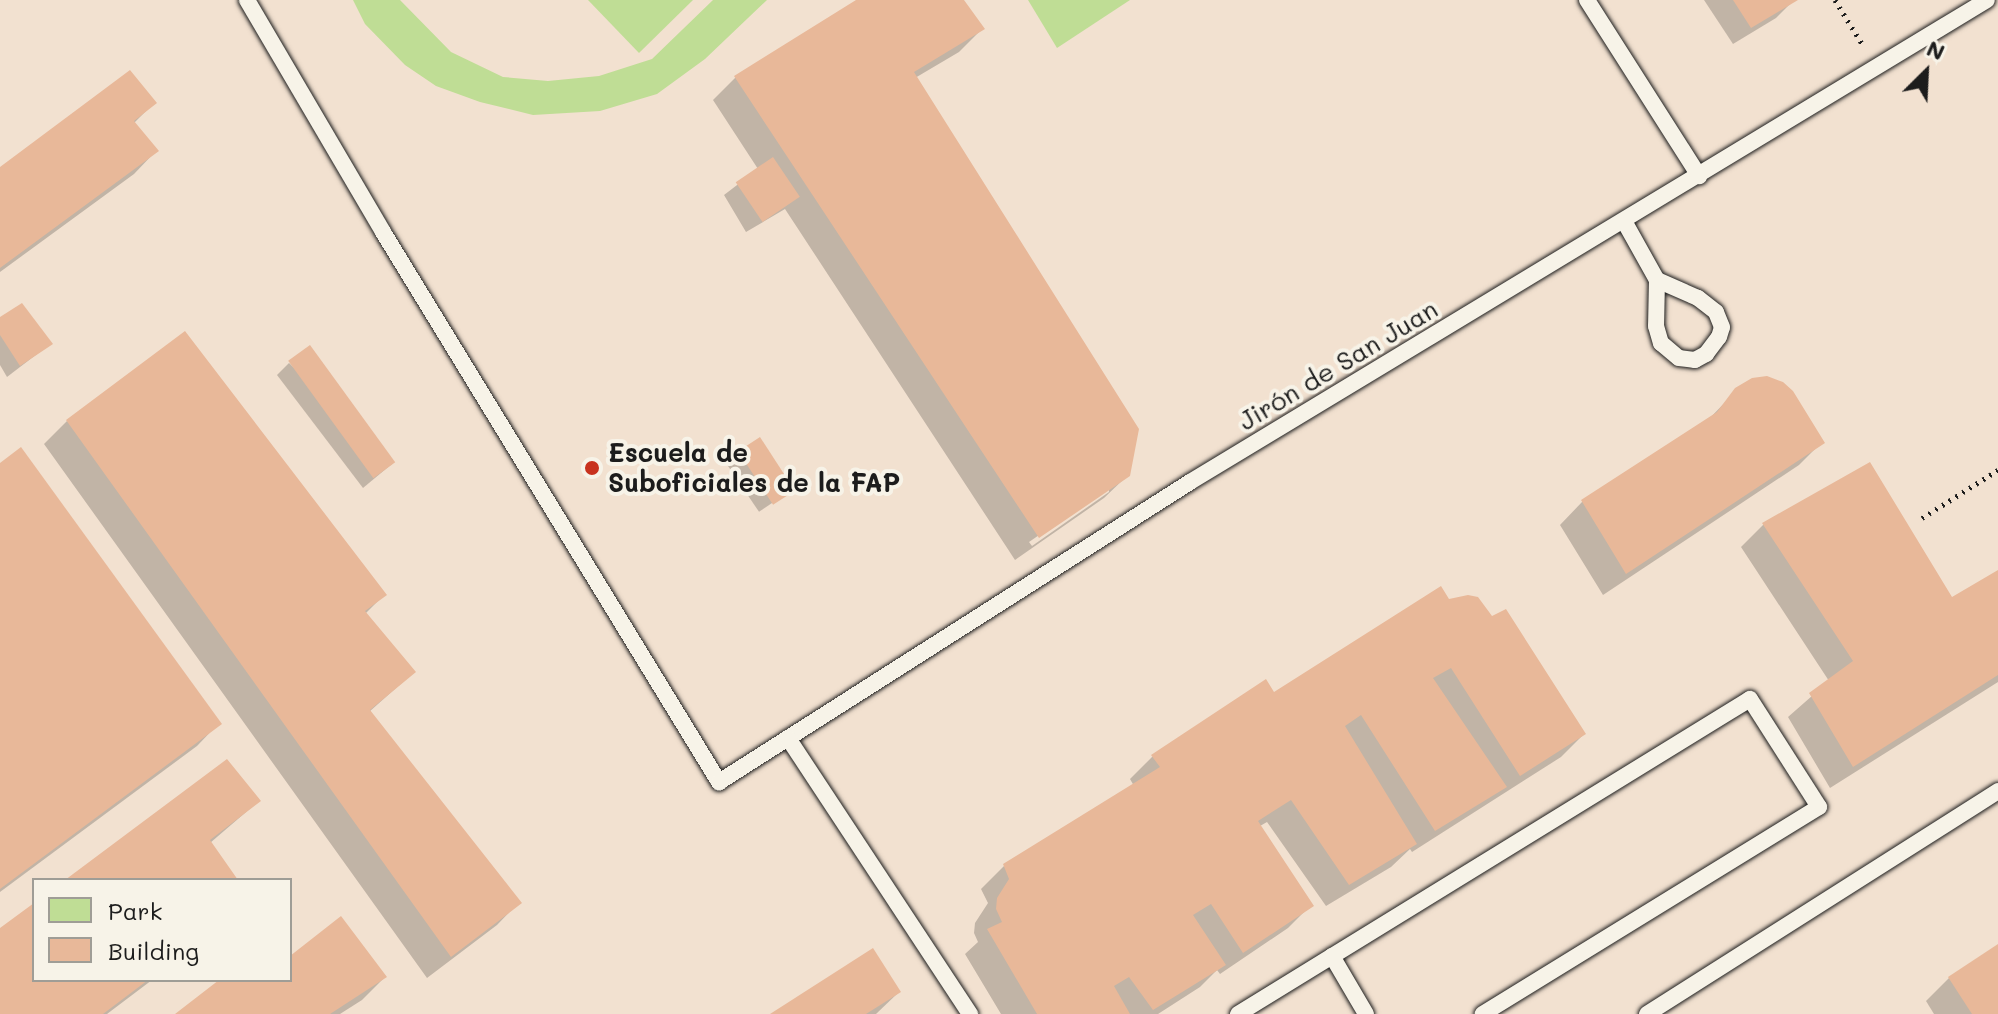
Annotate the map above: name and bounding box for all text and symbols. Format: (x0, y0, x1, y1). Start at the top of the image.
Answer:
north arrow (1886, 32, 1966, 112)
text: N (1922, 33, 1949, 66)
street label: Jirón de San Juan (1233, 293, 1443, 437)
place label: Escuela de Suboficiales de la FAP (608, 437, 900, 498)
marker: Escuela de Suboficiales de la FAP (583, 459, 601, 477)
legend (32, 878, 292, 982)
text: Park (108, 895, 162, 926)
text: Building (108, 935, 199, 966)

